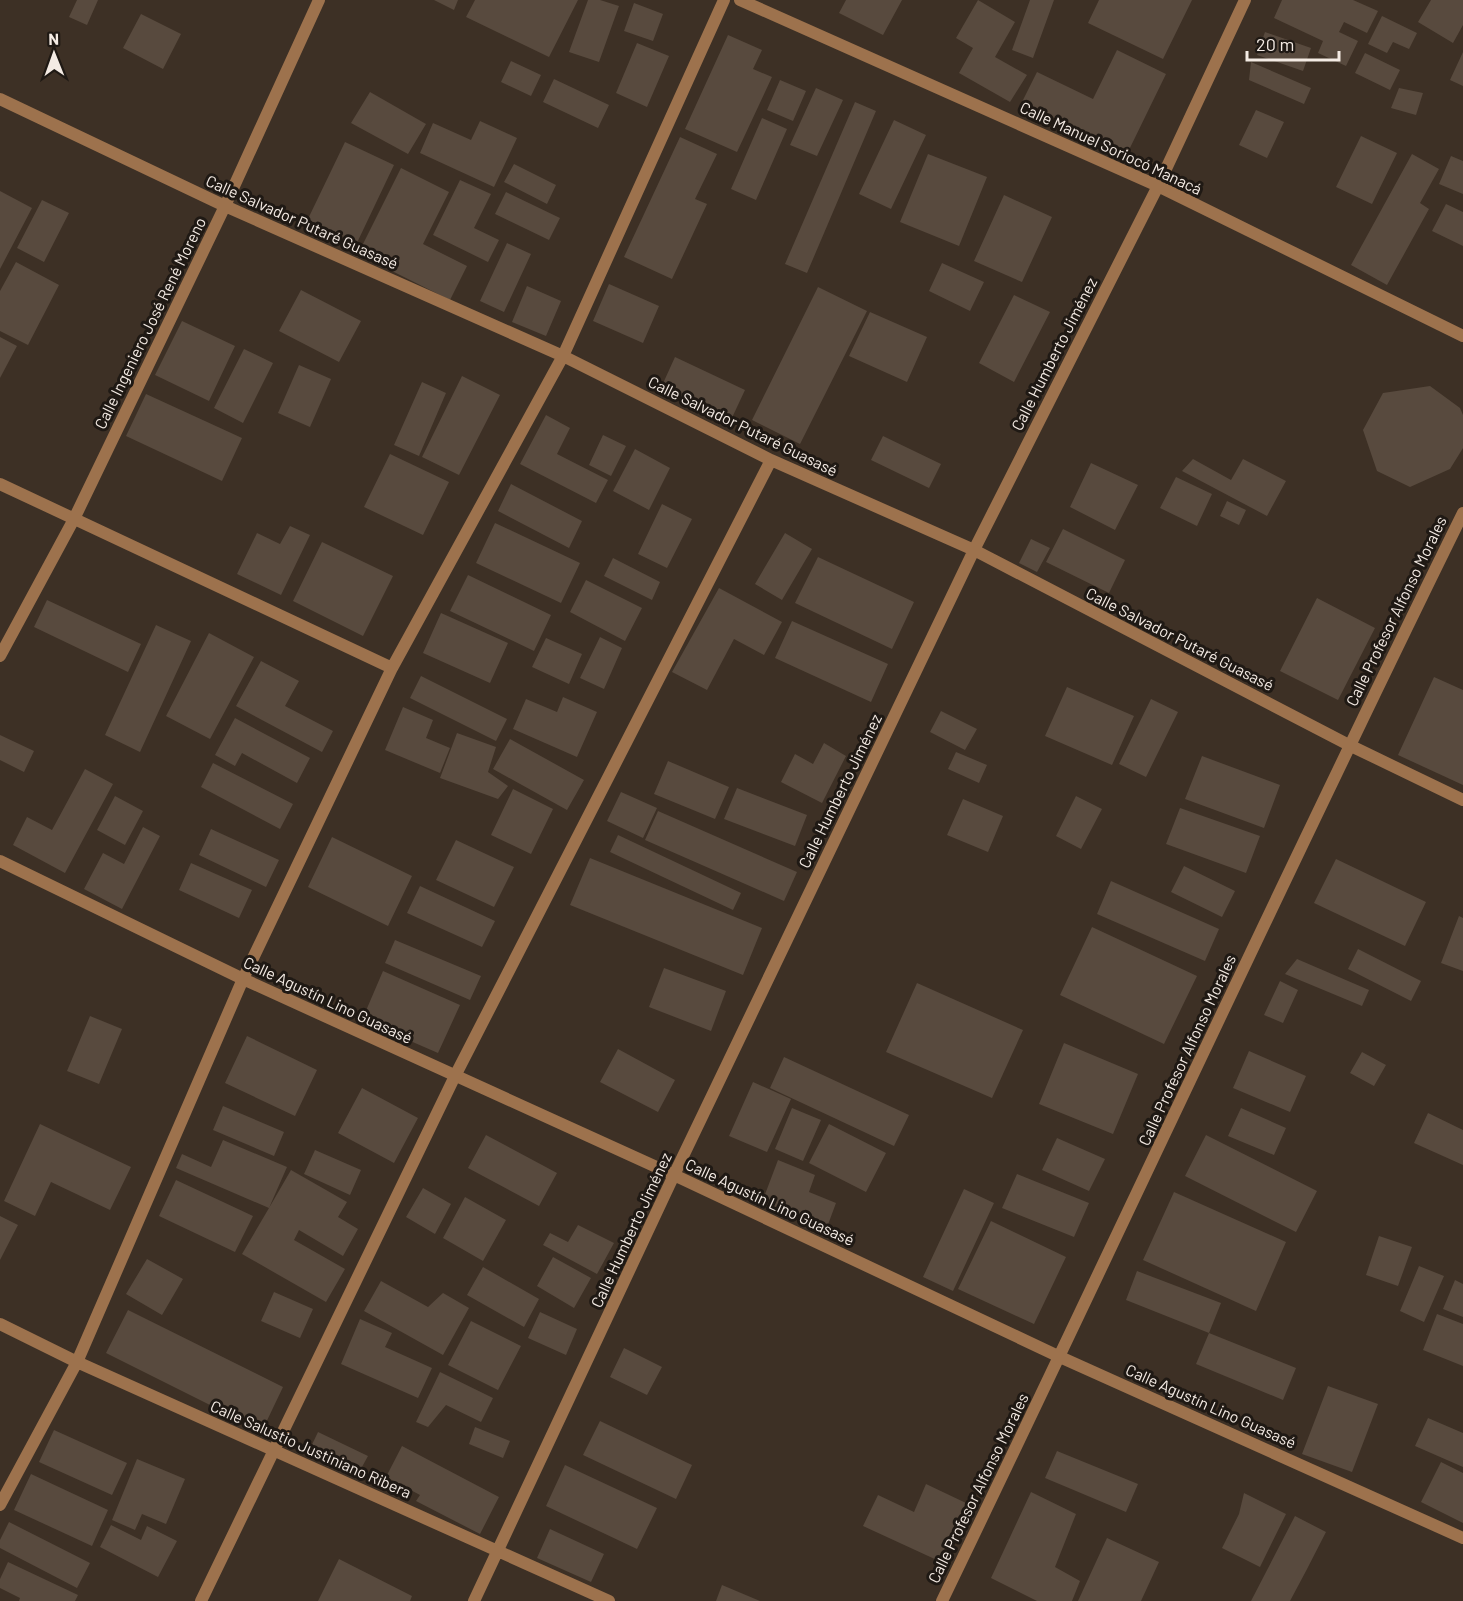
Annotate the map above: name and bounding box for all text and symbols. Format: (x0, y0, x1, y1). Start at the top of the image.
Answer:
north arrow (24, 24, 84, 84)
scale bar (1247, 24, 1338, 62)
text: N (48, 29, 59, 48)
text: 20 m (1256, 33, 1294, 55)
street label: Calle Manuel Soriocó Manacá (1017, 97, 1205, 198)
street label: Calle Salvador Putaré Guasasé (203, 171, 401, 273)
street label: Calle Ingeniero José René Moreno (90, 214, 209, 432)
street label: Calle Humberto Jiménez (1007, 274, 1100, 433)
street label: Calle Salvador Putaré Guasasé (645, 371, 841, 480)
street label: Calle Profesor Alfonso Morales (1341, 513, 1450, 709)
street label: Calle Salvador Putaré Guasasé (1083, 583, 1277, 694)
street label: Calle Humberto Jiménez (794, 711, 885, 871)
street label: Calle Profesor Alfonso Morales (1134, 951, 1239, 1148)
street label: Calle Agustín Lino Guasasé (241, 952, 416, 1047)
street label: Calle Humberto Jiménez (586, 1149, 675, 1310)
street label: Calle Agustín Lino Guasasé (683, 1154, 858, 1249)
street label: Calle Agustín Lino Guasasé (1123, 1359, 1299, 1452)
street label: Calle Profesor Alfonso Morales (923, 1390, 1032, 1586)
street label: Calle Salustio Justiniano Ribera (208, 1396, 415, 1502)

